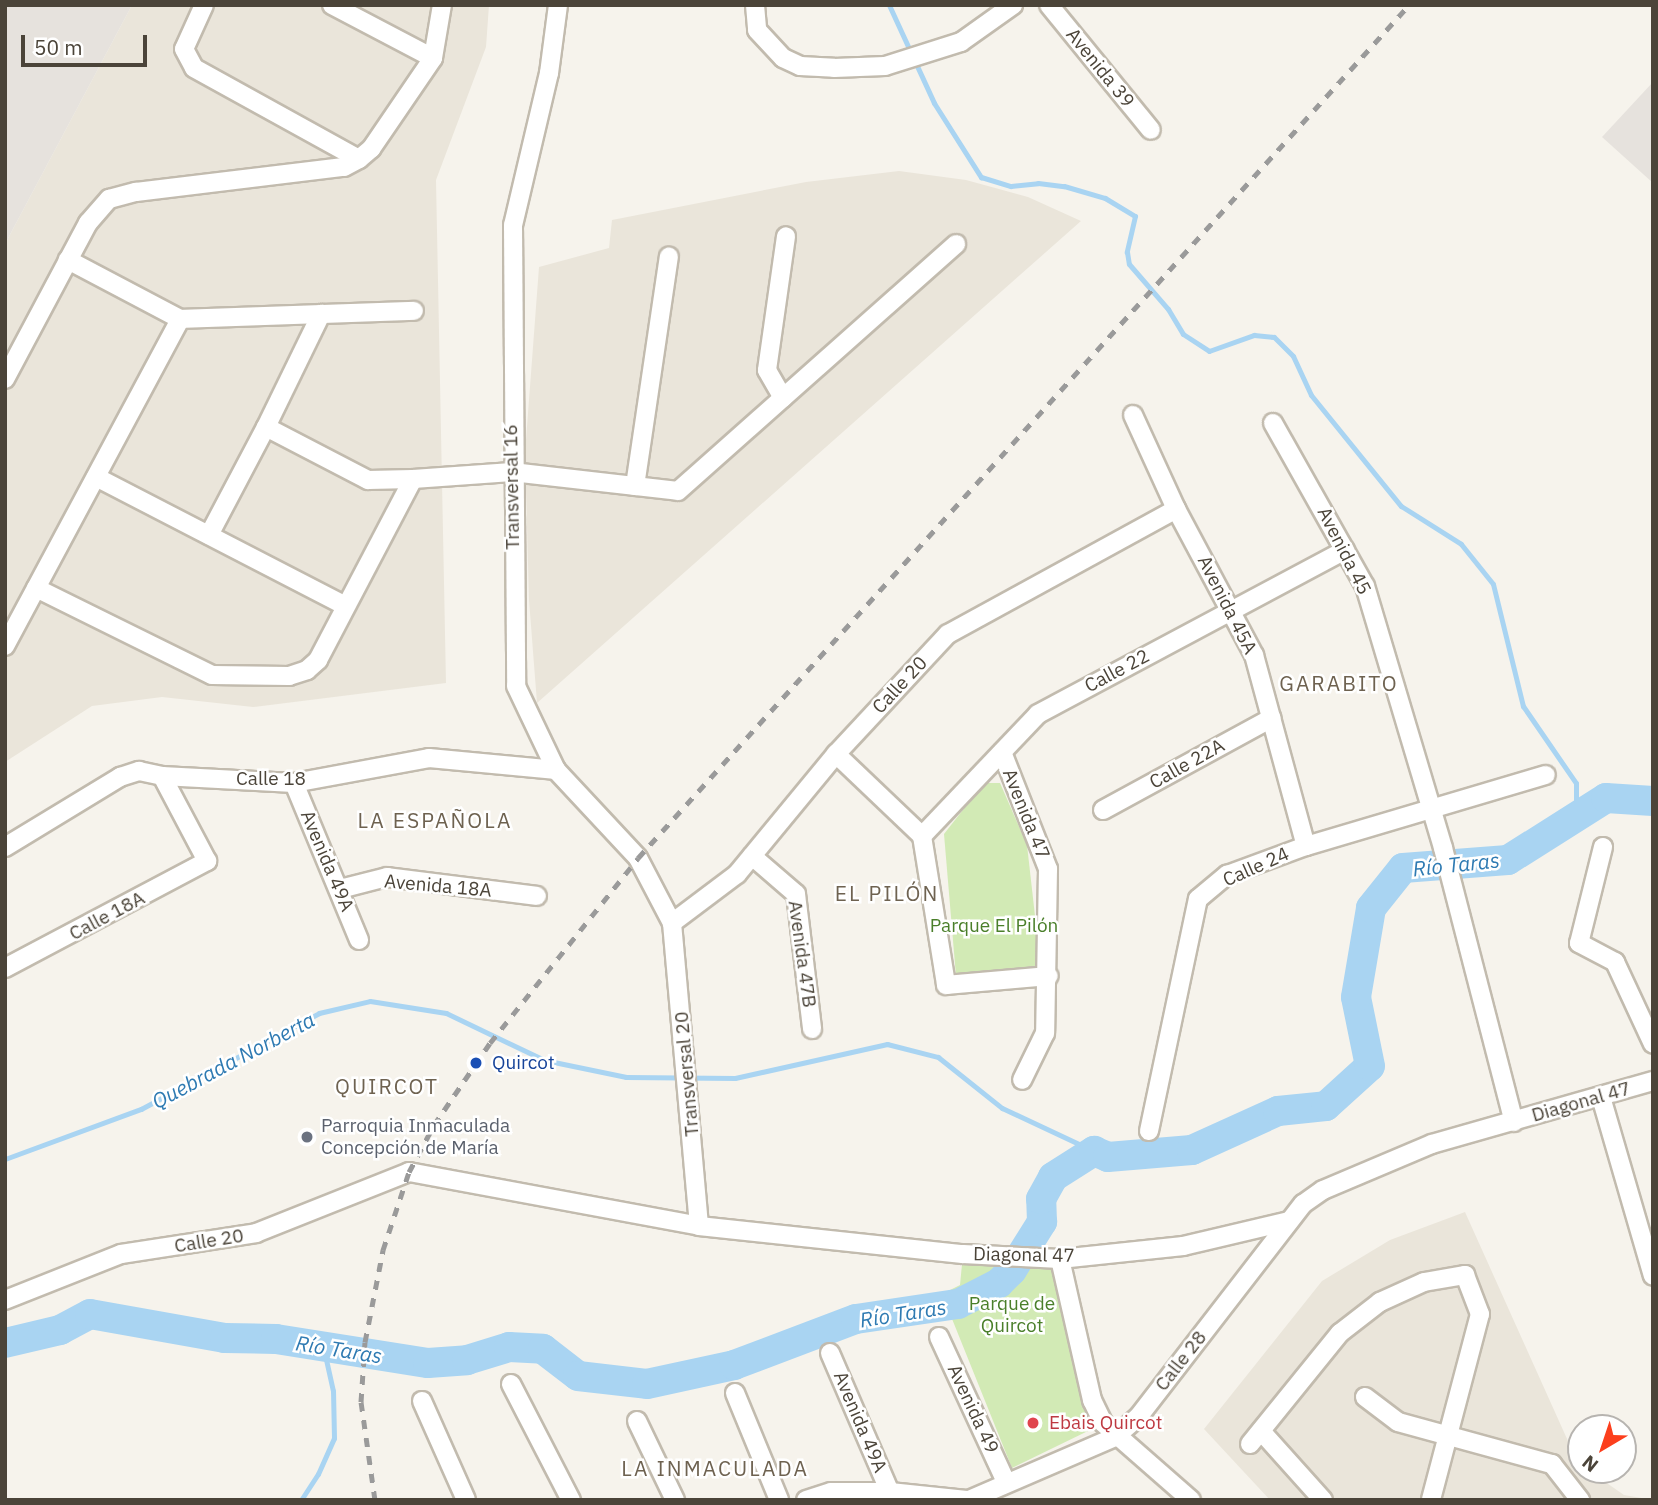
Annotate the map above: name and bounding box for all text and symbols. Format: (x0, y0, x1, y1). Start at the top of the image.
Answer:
scale bar (24, 21, 150, 65)
street label: Avenida 39 (1061, 24, 1139, 112)
text: 50 m (34, 33, 83, 61)
street label: Transversal 16 (500, 424, 524, 550)
street label: Avenida 45 (1312, 503, 1376, 599)
street label: Avenida 45A (1192, 552, 1262, 658)
street label: Calle 22 (1081, 645, 1153, 697)
street label: Calle 20 (868, 652, 932, 718)
district label: GARABITO (1280, 670, 1398, 696)
street label: Calle 22A (1146, 734, 1228, 794)
street label: Avenida 47 (998, 765, 1054, 863)
street label: Calle 18 (236, 768, 306, 790)
street label: Avenida 49A (295, 807, 359, 915)
district label: LA ESPAÑOLA (359, 807, 511, 833)
street label: Calle 24 (1219, 842, 1293, 892)
water label: Río Taras (1411, 847, 1501, 881)
street label: Avenida 18A (383, 870, 493, 902)
district label: EL PILÓN (836, 880, 938, 906)
street label: Calle 18A (65, 887, 149, 945)
street label: Avenida 47B (783, 899, 821, 1009)
park label: Parque El Pilón (930, 915, 1058, 937)
water label: Quebrada Norberta (147, 1006, 319, 1114)
street label: Transversal 20 (670, 1011, 704, 1137)
place label: Quircot (492, 1052, 555, 1074)
marker: Quircot (466, 1053, 486, 1073)
district label: QUIRCOT (336, 1073, 438, 1099)
street label: Diagonal 47 (1529, 1077, 1633, 1127)
place label: Parroquia Inmaculada Concepción de María (321, 1115, 510, 1159)
marker: Parroquia Inmaculada Concepción de María (299, 1129, 315, 1145)
street label: Calle 20 (173, 1224, 245, 1258)
street label: Diagonal 47 (973, 1243, 1075, 1267)
park label: Parque de Quircot (969, 1293, 1055, 1337)
water label: Río Taras (858, 1294, 948, 1332)
street label: Calle 28 (1150, 1326, 1212, 1396)
water label: Río Taras (294, 1330, 384, 1368)
street label: Avenida 49 (943, 1361, 1003, 1457)
street label: Avenida 49A (828, 1368, 892, 1476)
place label: Ebais Quircot (1049, 1412, 1162, 1434)
marker: Ebais Quircot (1023, 1413, 1043, 1433)
north arrow (1567, 1414, 1637, 1484)
text: N (1577, 1450, 1603, 1477)
district label: LA INMACULADA (623, 1455, 807, 1481)

